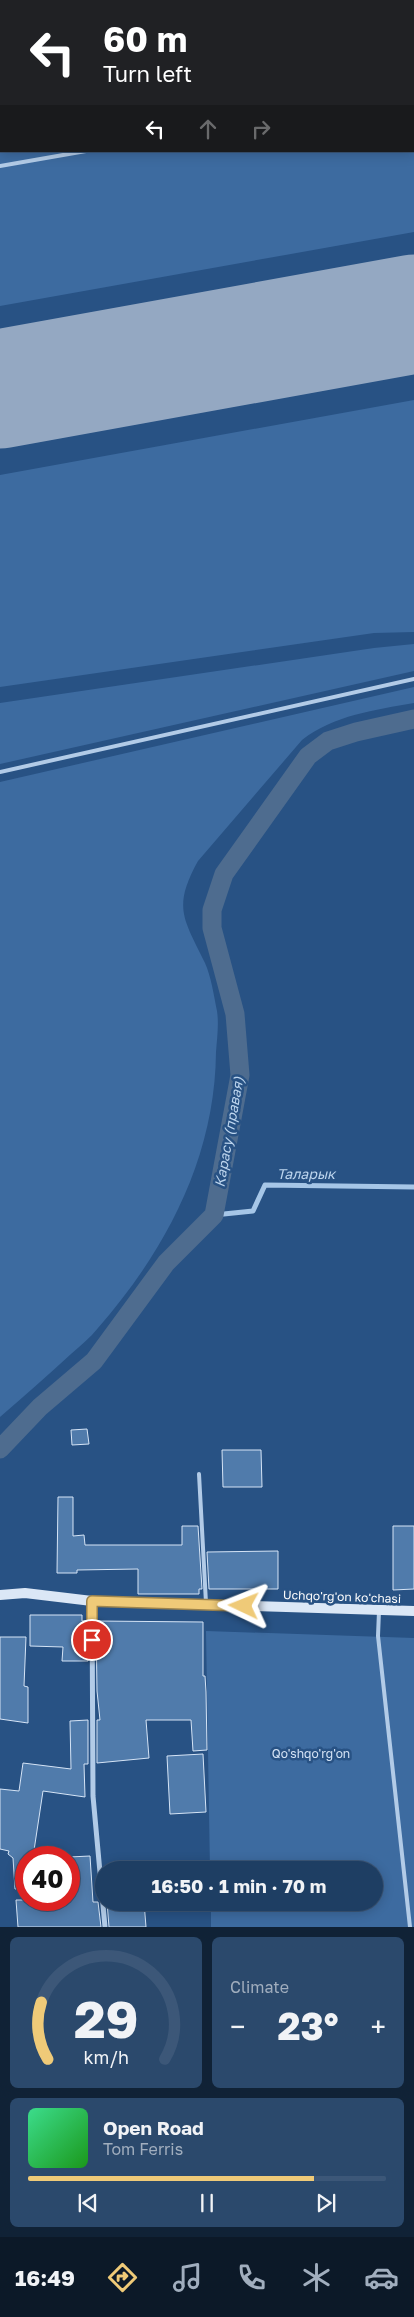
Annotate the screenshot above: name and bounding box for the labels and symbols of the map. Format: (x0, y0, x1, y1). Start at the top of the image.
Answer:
water label: Карасу (правая) (210, 1075, 247, 1189)
water label: Таларык (277, 1165, 337, 1182)
position arrow (217, 1579, 269, 1631)
street label: Uchqo'rg'on ko'chasi (283, 1587, 401, 1606)
pin (71, 1619, 113, 1661)
park label: Qo'shqo'rg'on (272, 1746, 350, 1761)
speed limit sign: 40 (15, 1846, 80, 1911)

